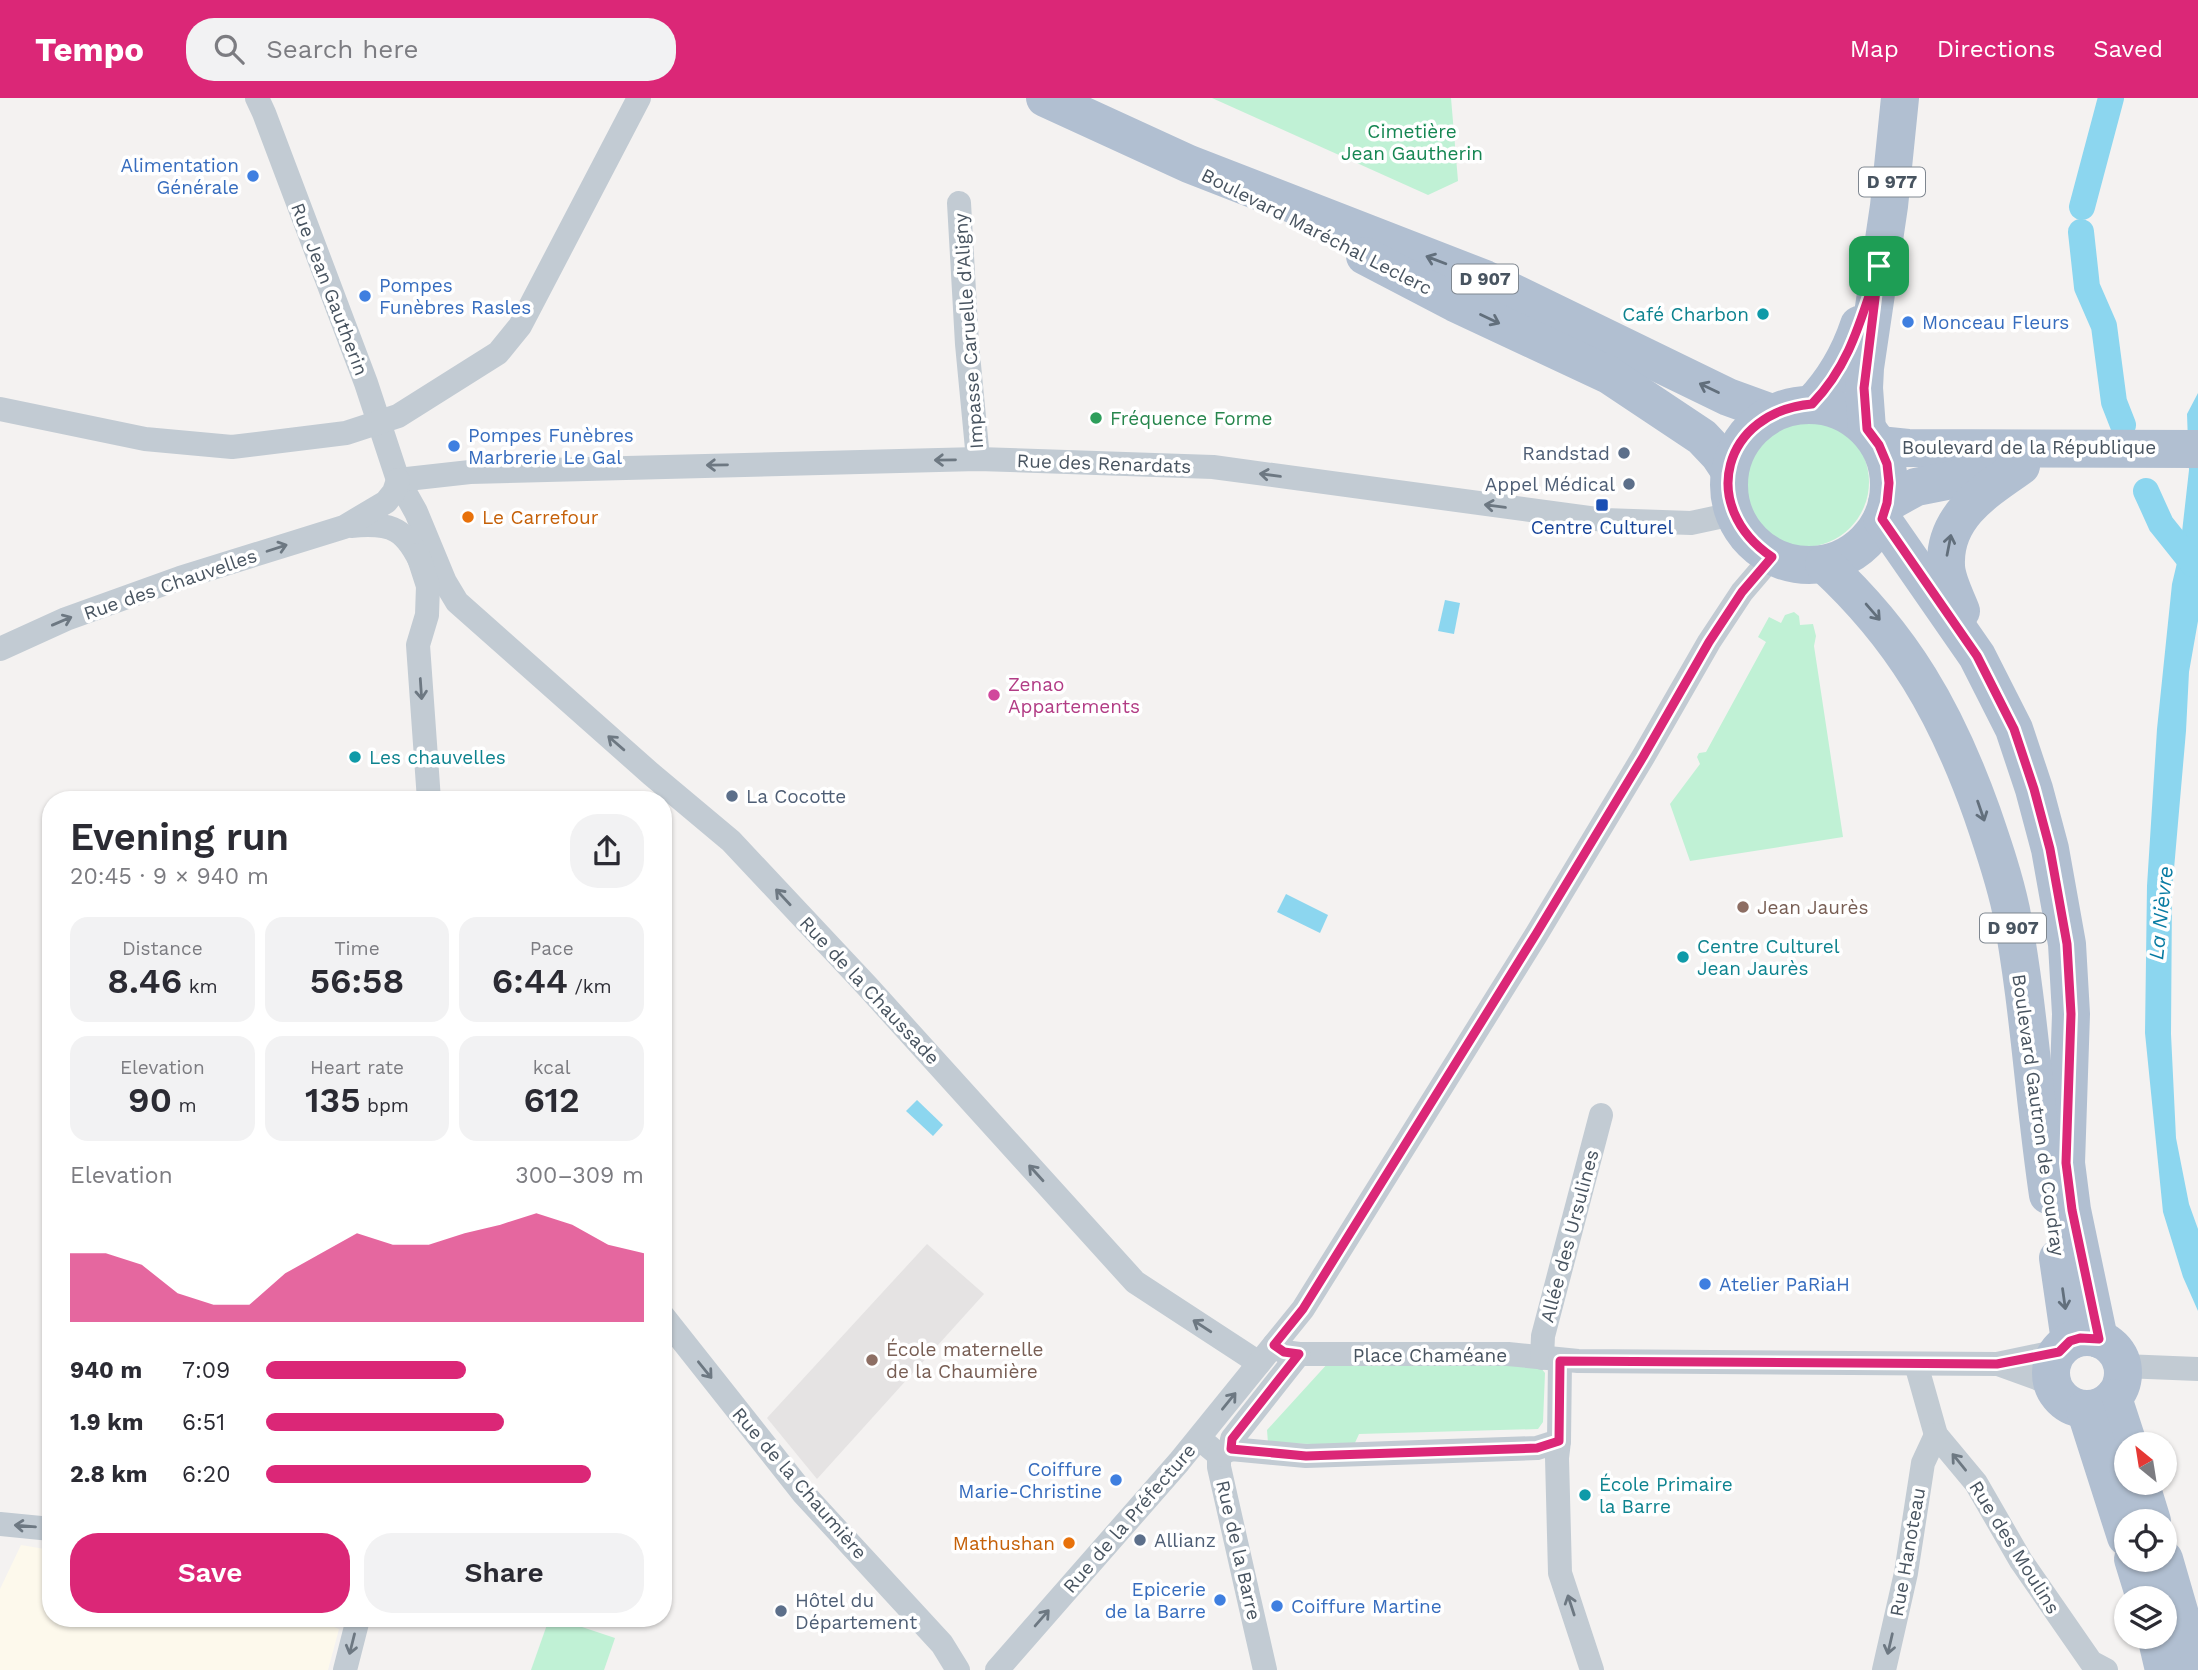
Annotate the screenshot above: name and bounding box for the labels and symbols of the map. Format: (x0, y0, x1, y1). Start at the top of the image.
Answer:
park label: Cimetière Jean Gautherin (1341, 120, 1483, 165)
place label: Alimentation Générale (120, 154, 239, 199)
street label: Boulevard Maréchal Leclerc (1198, 163, 1436, 300)
marker: Alimentation Générale (245, 168, 261, 184)
road number: D 977 (1859, 168, 1925, 196)
street label: Rue Jean Gautherin (286, 200, 373, 379)
street label: Impasse Caruelle d'Aligny (949, 212, 988, 450)
pin (1849, 236, 1909, 296)
one-way arrow (1426, 253, 1448, 266)
road number: D 907 (1452, 264, 1518, 294)
place label: Pompes Funèbres Rasles (379, 274, 531, 319)
marker: Pompes Funèbres Rasles (357, 288, 373, 304)
place label: Café Charbon (1622, 303, 1749, 326)
marker: Café Charbon (1755, 306, 1771, 322)
place label: Monceau Fleurs (1922, 311, 2069, 334)
one-way arrow (1479, 313, 1500, 326)
marker: Monceau Fleurs (1900, 314, 1916, 330)
one-way arrow (1699, 380, 1720, 394)
place label: Fréquence Forme (1110, 407, 1272, 430)
marker: Fréquence Forme (1088, 410, 1104, 426)
place label: Pompes Funèbres Marbrerie Le Gal (468, 424, 634, 469)
street label: Boulevard de la République (1902, 436, 2156, 459)
marker: Pompes Funèbres Marbrerie Le Gal (446, 438, 462, 454)
place label: Randstad (1522, 442, 1610, 465)
marker: Randstad (1616, 445, 1632, 461)
street label: Rue des Renardats (1016, 449, 1192, 478)
one-way arrow (934, 453, 957, 466)
one-way arrow (706, 459, 729, 472)
one-way arrow (1259, 468, 1281, 481)
place label: Appel Médical (1485, 473, 1615, 496)
marker: Appel Médical (1621, 476, 1637, 492)
marker: Centre Culturel (1594, 497, 1610, 513)
one-way arrow (1484, 499, 1507, 512)
place label: Le Carrefour (482, 506, 599, 529)
marker: Le Carrefour (460, 509, 476, 525)
place label: Centre Culturel (1531, 516, 1673, 539)
one-way arrow (1943, 534, 1957, 557)
one-way arrow (266, 540, 288, 553)
street label: Rue des Chauvelles (81, 544, 260, 625)
one-way arrow (1864, 603, 1880, 621)
one-way arrow (51, 614, 72, 627)
place label: Zenao Appartements (1008, 673, 1140, 718)
one-way arrow (415, 677, 428, 700)
marker: Zenao Appartements (986, 687, 1002, 703)
one-way arrow (607, 735, 625, 751)
place label: Les chauvelles (369, 746, 506, 769)
marker: Les chauvelles (347, 749, 363, 765)
place label: La Cocotte (746, 785, 846, 808)
marker: La Cocotte (724, 788, 740, 804)
one-way arrow (1976, 799, 1988, 821)
water label: La Nièvre (2143, 865, 2178, 961)
one-way arrow (775, 889, 792, 906)
place label: Jean Jaurès (1757, 896, 1868, 919)
marker: Jean Jaurès (1735, 899, 1751, 915)
street label: Rue de la Chaussade (795, 911, 944, 1069)
road number: D 907 (1980, 914, 2046, 942)
place label: Centre Culturel Jean Jaurès (1697, 935, 1840, 980)
marker: Centre Culturel Jean Jaurès (1675, 949, 1691, 965)
street label: Boulevard Gautron de Coudray (2007, 973, 2070, 1258)
street label: Allée des Ursulines (1535, 1147, 1604, 1325)
one-way arrow (1028, 1165, 1045, 1182)
place label: Atelier PaRiaH (1719, 1273, 1850, 1296)
marker: Atelier PaRiaH (1697, 1276, 1713, 1292)
one-way arrow (2058, 1288, 2071, 1310)
one-way arrow (1193, 1319, 1213, 1333)
place label: École maternelle de la Chaumière (886, 1338, 1044, 1383)
street label: Place Chaméane (1353, 1344, 1507, 1367)
marker: École maternelle de la Chaumière (864, 1352, 880, 1368)
one-way arrow (697, 1361, 712, 1379)
one-way arrow (1221, 1392, 1237, 1410)
street label: Rue de la Chaumière (728, 1403, 872, 1564)
north arrow (2114, 1432, 2177, 1494)
street label: Rue de la Préfecture (1058, 1439, 1201, 1598)
one-way arrow (1951, 1453, 1967, 1471)
place label: Coiffure Marie-Christine (958, 1458, 1102, 1503)
marker: Coiffure Marie-Christine (1108, 1472, 1124, 1488)
place label: École Primaire la Barre (1599, 1473, 1733, 1518)
street label: Rue des Moulins (1964, 1476, 2065, 1618)
street label: Rue de la Barre (1211, 1478, 1266, 1622)
street label: Rue Hanoteau (1885, 1486, 1930, 1618)
marker: École Primaire la Barre (1577, 1487, 1593, 1503)
one-way arrow (15, 1519, 37, 1532)
place label: Allianz (1154, 1529, 1216, 1552)
place label: Mathushan (953, 1532, 1055, 1555)
marker: Allianz (1132, 1532, 1148, 1548)
marker: Mathushan (1061, 1535, 1077, 1551)
place label: Epicerie de la Barre (1105, 1578, 1206, 1623)
place label: Hôtel du Département (795, 1589, 917, 1634)
marker: Epicerie de la Barre (1212, 1592, 1228, 1608)
one-way arrow (1563, 1594, 1576, 1616)
place label: Coiffure Martine (1291, 1595, 1442, 1618)
marker: Coiffure Martine (1269, 1598, 1285, 1614)
marker: Hôtel du Département (773, 1603, 789, 1619)
one-way arrow (1034, 1610, 1050, 1628)
one-way arrow (345, 1632, 358, 1655)
one-way arrow (1882, 1632, 1896, 1655)

